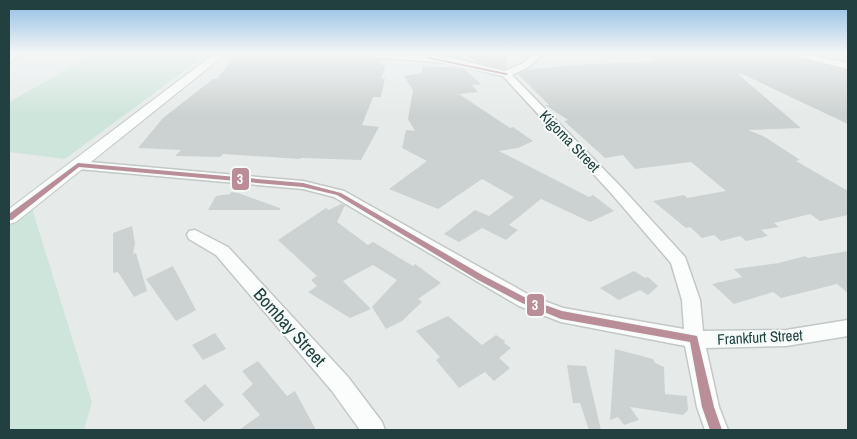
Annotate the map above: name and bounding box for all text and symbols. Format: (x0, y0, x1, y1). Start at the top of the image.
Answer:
street label: Kigoma Street (535, 105, 605, 177)
line badge: 3 (231, 167, 250, 191)
text: 3 (237, 170, 243, 188)
street label: Bombay Street (248, 282, 332, 372)
line badge: 3 (526, 293, 545, 317)
text: 3 (532, 296, 538, 314)
street label: Frankfurt Street (717, 324, 804, 350)

